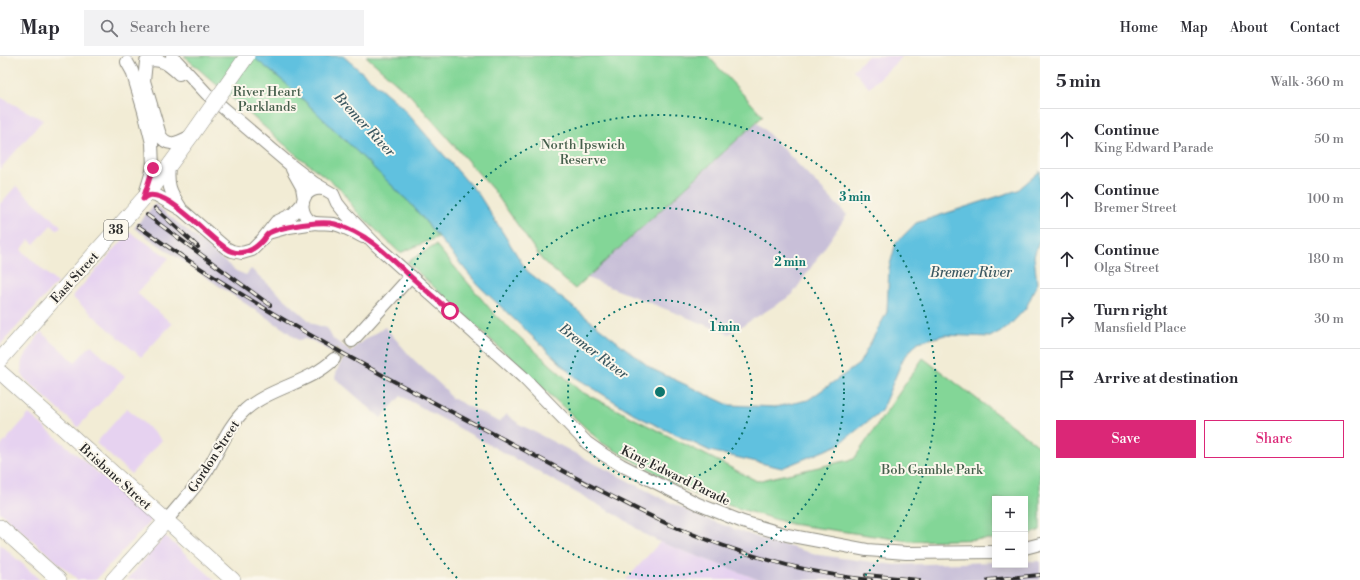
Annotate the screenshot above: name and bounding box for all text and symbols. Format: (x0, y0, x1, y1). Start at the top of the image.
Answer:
search box (84, 10, 364, 46)
text: Map (20, 16, 60, 40)
icon: search (98, 17, 120, 39)
text: Search here (130, 18, 210, 37)
text: Home (1120, 19, 1158, 37)
text: Map (1180, 19, 1208, 37)
text: About (1230, 19, 1268, 37)
text: Contact (1290, 19, 1340, 37)
text: 5 min (1056, 71, 1101, 93)
text: Walk · 360 m (1271, 74, 1344, 90)
park label: River Heart Parklands (233, 84, 302, 115)
water label: Bremer River (329, 88, 400, 162)
text: Continue (1094, 121, 1159, 140)
icon: ahead (1056, 128, 1078, 150)
text: 50 m (1314, 131, 1344, 147)
park label: North Ipswich Reserve (541, 137, 625, 168)
text: King Edward Parade (1094, 140, 1214, 156)
route end (144, 159, 162, 177)
text: Continue (1094, 181, 1159, 200)
icon: ahead (1056, 188, 1078, 210)
text: 3 min (839, 190, 871, 205)
text: 100 m (1308, 191, 1344, 207)
text: Bremer Street (1094, 200, 1177, 216)
road number: 38 (104, 220, 128, 240)
text: Continue (1094, 241, 1159, 260)
street label: East Street (47, 248, 102, 307)
icon: ahead (1056, 248, 1078, 270)
text: 180 m (1308, 251, 1344, 267)
text: 2 min (774, 255, 806, 270)
text: Olga Street (1094, 260, 1159, 276)
water label: Bremer River (929, 264, 1013, 282)
text: Turn right (1094, 301, 1168, 320)
route start (441, 302, 459, 320)
icon: right (1056, 308, 1078, 330)
text: 30 m (1314, 311, 1344, 327)
water label: Bremer River (554, 319, 632, 384)
text: 1 min (710, 320, 741, 335)
text: Mansfield Place (1094, 320, 1186, 336)
icon: arrive (1056, 368, 1078, 390)
text: Arrive at destination (1094, 369, 1238, 388)
centre of rings (653, 385, 667, 399)
street label: Gordon Street (185, 417, 243, 496)
button: Save (1056, 420, 1196, 458)
button: Share (1204, 420, 1344, 458)
street label: Brisbane Street (75, 440, 155, 513)
street label: King Edward Parade (618, 443, 733, 509)
park label: Bob Gamble Park (880, 462, 984, 478)
map controls (992, 496, 1028, 568)
button: + (992, 496, 1028, 532)
button: − (992, 532, 1028, 568)

